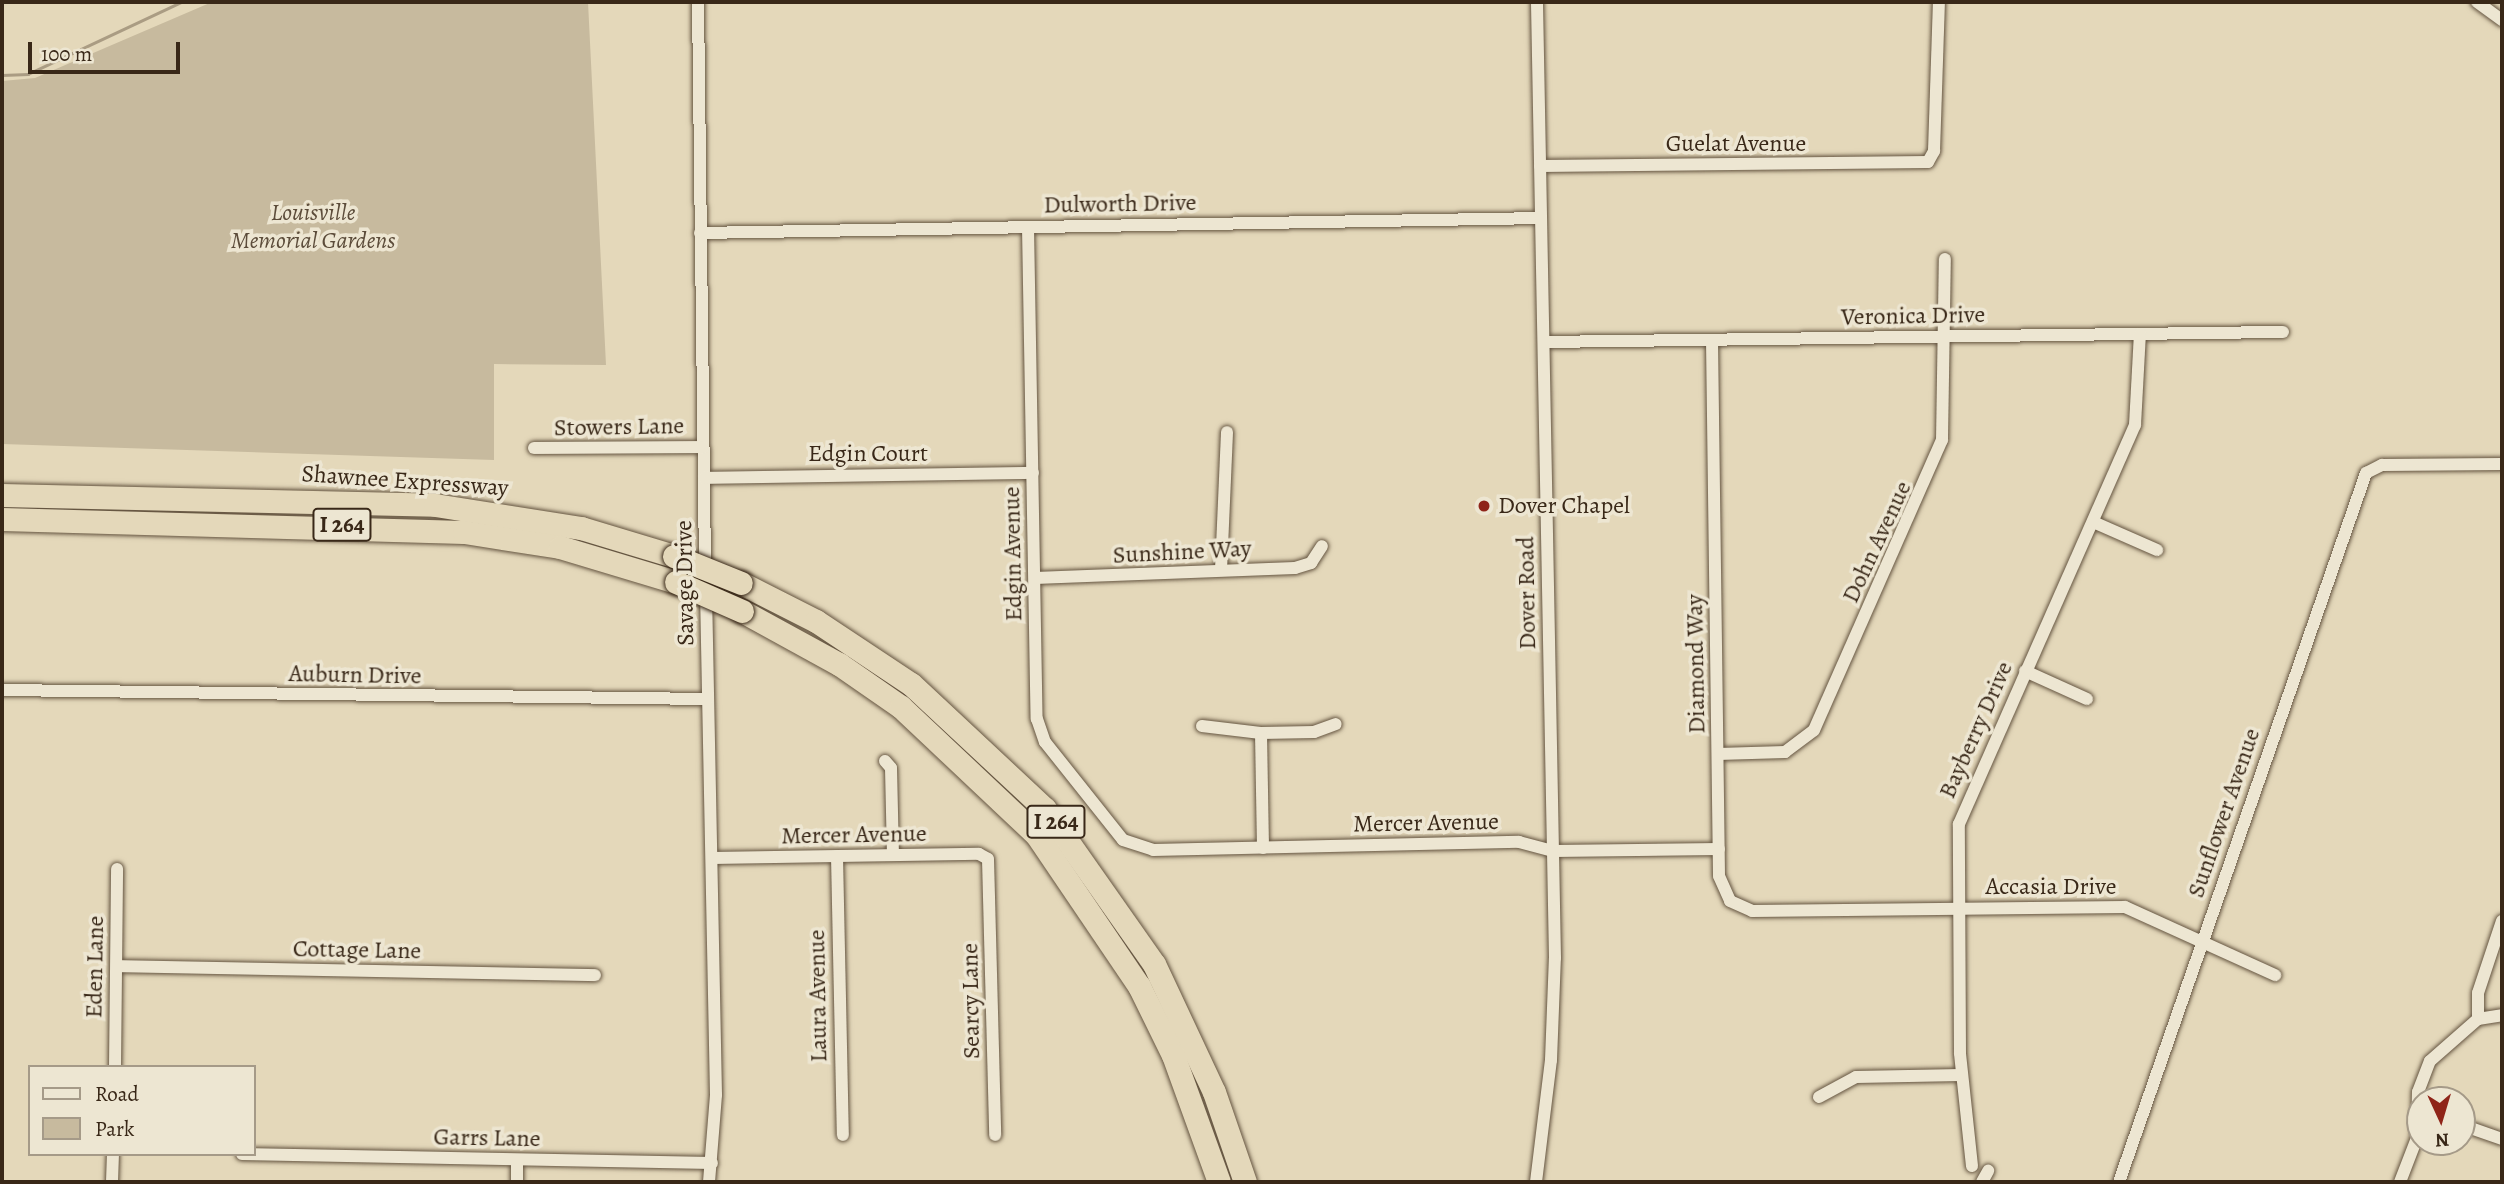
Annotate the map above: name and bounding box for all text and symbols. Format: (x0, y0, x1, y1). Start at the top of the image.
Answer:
scale bar (32, 28, 184, 72)
text: 100 m (41, 40, 92, 68)
street label: Guelat Avenue (1666, 130, 1806, 158)
street label: Dulworth Drive (1043, 188, 1197, 220)
park label: Louisville Memorial Gardens (231, 199, 395, 255)
street label: Veronica Drive (1841, 300, 1985, 332)
street label: Stowers Lane (554, 411, 684, 443)
street label: Edgin Court (808, 440, 928, 468)
street label: Shawnee Expressway (300, 459, 510, 503)
street label: Dohn Avenue (1836, 477, 1918, 607)
street label: Edgin Avenue (997, 486, 1029, 622)
place label: Dover Chapel (1498, 492, 1630, 520)
marker: Dover Chapel (1476, 498, 1492, 514)
road number: I 264 (312, 505, 372, 544)
street label: Savage Drive (670, 520, 700, 646)
street label: Sunshine Way (1112, 534, 1252, 570)
street label: Dover Road (1512, 536, 1542, 650)
street label: Diamond Way (1680, 594, 1712, 734)
street label: Bayberry Drive (1933, 657, 2019, 803)
street label: Auburn Drive (288, 659, 422, 691)
street label: Sunflower Avenue (2182, 725, 2266, 901)
road number: I 264 (1026, 802, 1086, 842)
street label: Mercer Avenue (1353, 807, 1499, 839)
street label: Mercer Avenue (781, 819, 927, 851)
street label: Accasia Drive (1986, 873, 2116, 901)
street label: Eden Lane (80, 916, 110, 1018)
street label: Laura Avenue (802, 929, 834, 1063)
street label: Cottage Lane (293, 934, 421, 966)
street label: Searcy Lane (956, 943, 986, 1059)
legend (28, 1065, 256, 1156)
text: Road (95, 1080, 139, 1108)
north arrow (2406, 1086, 2476, 1156)
text: Park (95, 1115, 134, 1143)
street label: Garrs Lane (433, 1123, 541, 1153)
text: N (2435, 1127, 2450, 1153)

